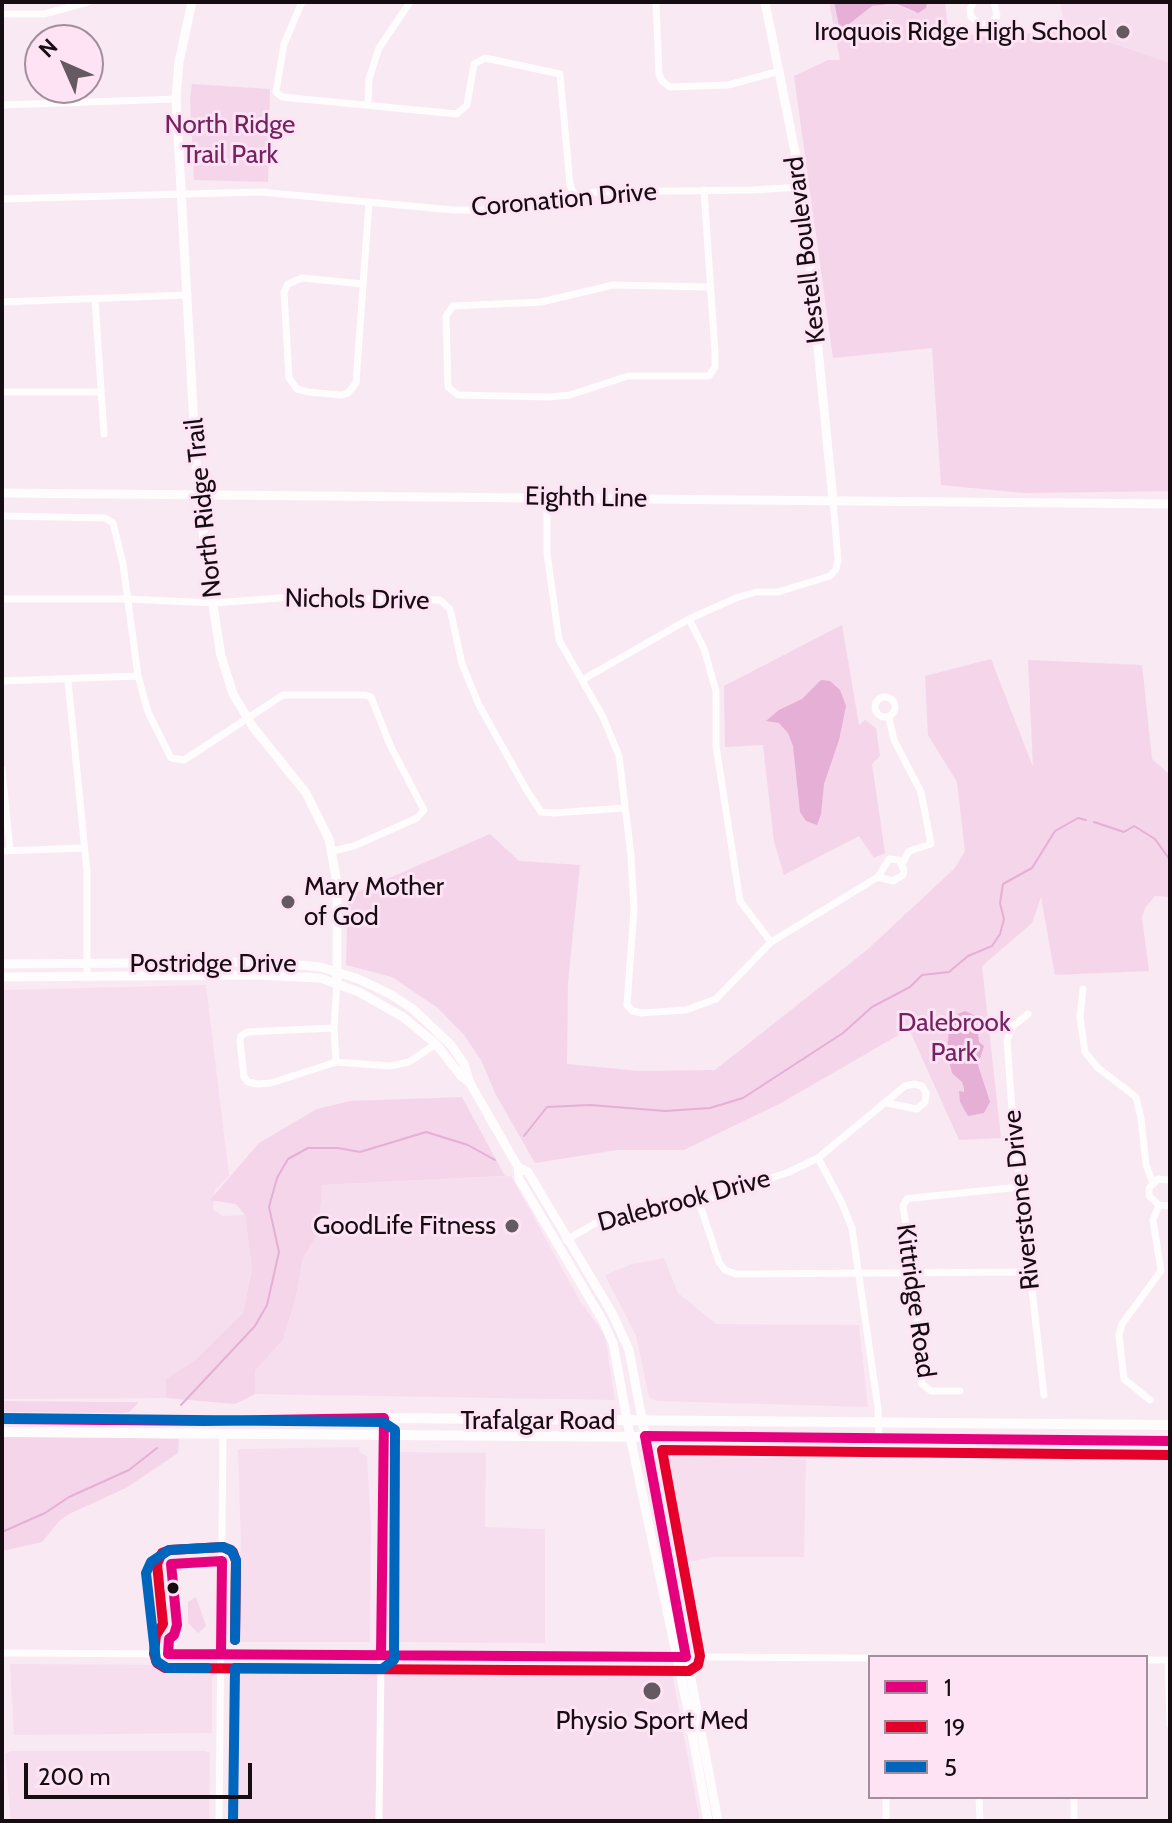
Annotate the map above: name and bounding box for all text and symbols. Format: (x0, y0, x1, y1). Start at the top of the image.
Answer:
place label: Iroquois Ridge High School (814, 16, 1107, 48)
marker: Iroquois Ridge High School (1114, 23, 1132, 41)
north arrow (24, 24, 104, 104)
text: N (33, 33, 63, 63)
park label: North Ridge Trail Park (165, 109, 295, 170)
street label: Kestell Boulevard (779, 155, 833, 345)
street label: Coronation Drive (470, 176, 658, 224)
street label: North Ridge Trail (179, 417, 229, 599)
street label: Eighth Line (525, 481, 647, 515)
street label: Nichols Drive (284, 583, 430, 617)
place label: Mary Mother of God (304, 871, 444, 932)
marker: Mary Mother of God (279, 893, 297, 911)
street label: Postridge Drive (130, 948, 296, 980)
park label: Dalebrook Park (897, 1007, 1011, 1068)
street label: Riverstone Drive (997, 1108, 1047, 1292)
street label: Dalebrook Drive (594, 1163, 774, 1239)
place label: GoodLife Fitness (313, 1210, 496, 1242)
marker: GoodLife Fitness (503, 1217, 521, 1235)
street label: Kittridge Road (889, 1222, 941, 1380)
street label: Trafalgar Road (461, 1405, 615, 1437)
unlabelled marker (165, 1580, 181, 1596)
legend (868, 1655, 1148, 1799)
text: 1 (944, 1673, 952, 1702)
marker: Physio Sport Med (641, 1680, 663, 1702)
place label: Physio Sport Med (555, 1705, 749, 1737)
text: 19 (944, 1713, 965, 1742)
scale bar (28, 1747, 256, 1797)
text: 5 (944, 1753, 957, 1782)
text: 200 m (38, 1762, 111, 1791)

